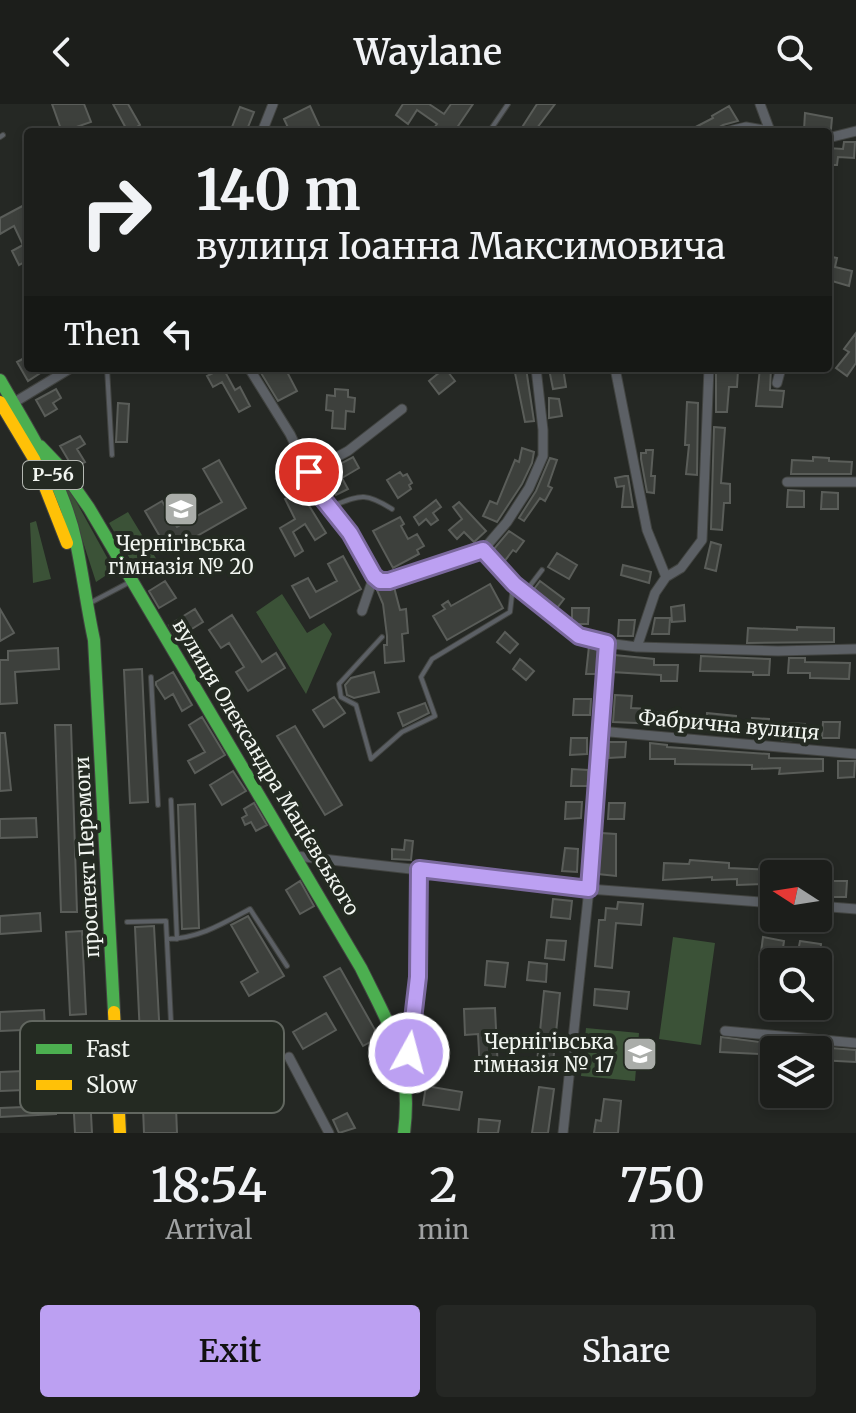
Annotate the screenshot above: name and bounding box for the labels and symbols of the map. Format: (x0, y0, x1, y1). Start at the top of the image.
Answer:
pin (275, 438, 343, 506)
road number: Р-56 (23, 461, 83, 489)
school or university icon: Чернігівська гімназія № 20 (162, 490, 200, 528)
place label: Чернігівська гімназія № 20 (108, 531, 254, 579)
street label: вулиця Олександра Мацієвського (168, 614, 365, 920)
street label: Фабрична вулиця (637, 704, 821, 745)
street label: проспект Перемоги (69, 755, 104, 958)
north arrow (760, 860, 832, 932)
position arrow (367, 1011, 451, 1095)
legend (20, 1021, 284, 1113)
place label: Чернігівська гімназія № 17 (473, 1029, 614, 1077)
text: Fast (86, 1035, 130, 1063)
school or university icon: Чернігівська гімназія № 17 (621, 1035, 659, 1073)
text: Slow (86, 1071, 137, 1099)

